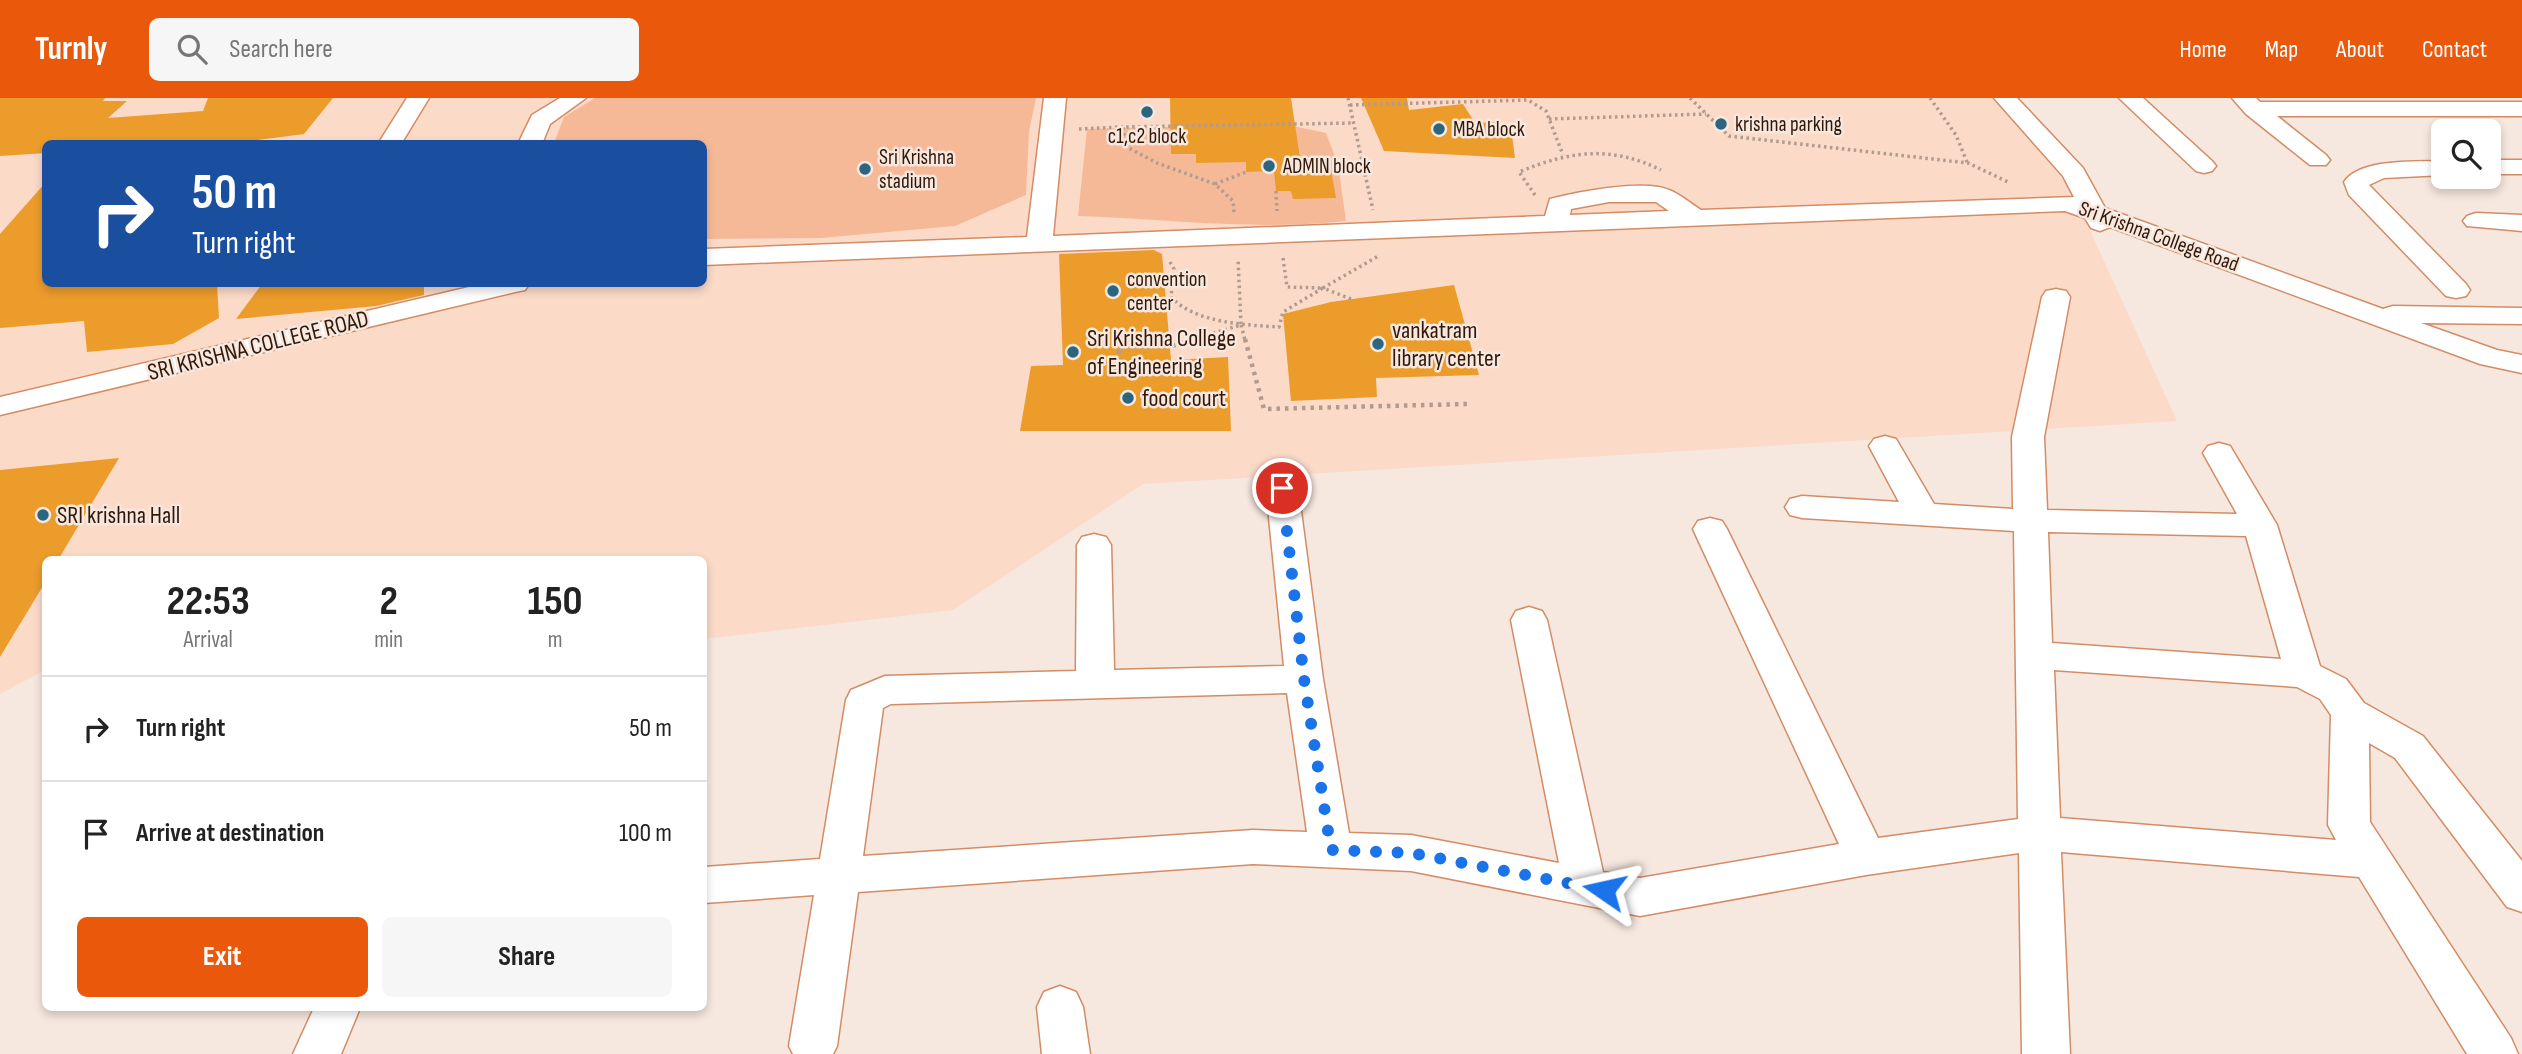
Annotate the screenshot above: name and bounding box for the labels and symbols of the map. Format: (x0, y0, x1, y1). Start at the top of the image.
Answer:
marker: c1,c2 block (1139, 104, 1155, 120)
place label: krishna parking (1735, 112, 1842, 137)
marker: krishna parking (1713, 116, 1729, 132)
place label: MBA block (1453, 117, 1525, 142)
marker: MBA block (1431, 121, 1447, 137)
place label: c1,c2 block (1108, 124, 1186, 149)
place label: Sri Krishna stadium (879, 145, 954, 194)
place label: ADMIN block (1282, 154, 1371, 179)
marker: ADMIN block (1261, 158, 1277, 174)
marker: Sri Krishna stadium (857, 161, 873, 177)
street label: Sri Krishna College Road (2075, 196, 2242, 277)
place label: convention center (1127, 267, 1207, 316)
marker: convention center (1105, 283, 1121, 299)
street label: SRI KRISHNA COLLEGE ROAD (145, 304, 372, 387)
place label: vankatram library center (1392, 316, 1501, 373)
place label: Sri Krishna College of Engineering (1087, 324, 1236, 381)
marker: vankatram library center (1370, 336, 1386, 352)
marker: Sri Krishna College of Engineering (1065, 344, 1081, 360)
place label: food court (1142, 384, 1226, 413)
marker: food court (1120, 390, 1136, 406)
pin (1252, 458, 1312, 518)
place label: SRI krishna Hall (57, 501, 180, 530)
marker: SRI krishna Hall (35, 507, 51, 523)
position arrow (1567, 853, 1641, 927)

